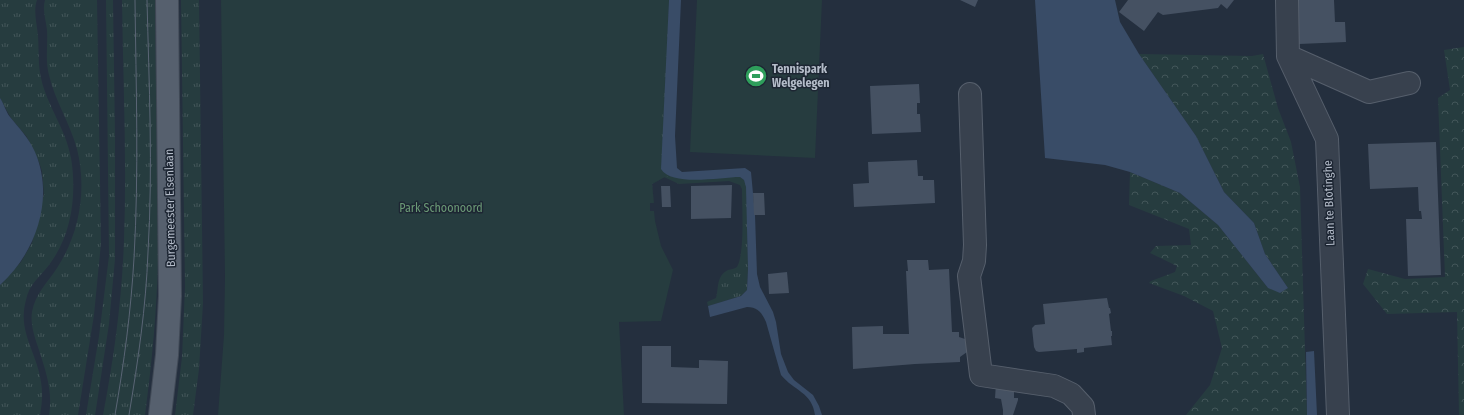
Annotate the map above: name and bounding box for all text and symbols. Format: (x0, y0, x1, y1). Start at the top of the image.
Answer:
place label: Tennispark Welgelegen (772, 62, 830, 90)
sports icon: Tennispark Welgelegen (743, 63, 769, 89)
street label: Burgemeester Elsenlaan (162, 149, 178, 267)
street label: Laan te Blotinghe (1321, 160, 1337, 246)
park label: Park Schoonoord (399, 201, 483, 215)

